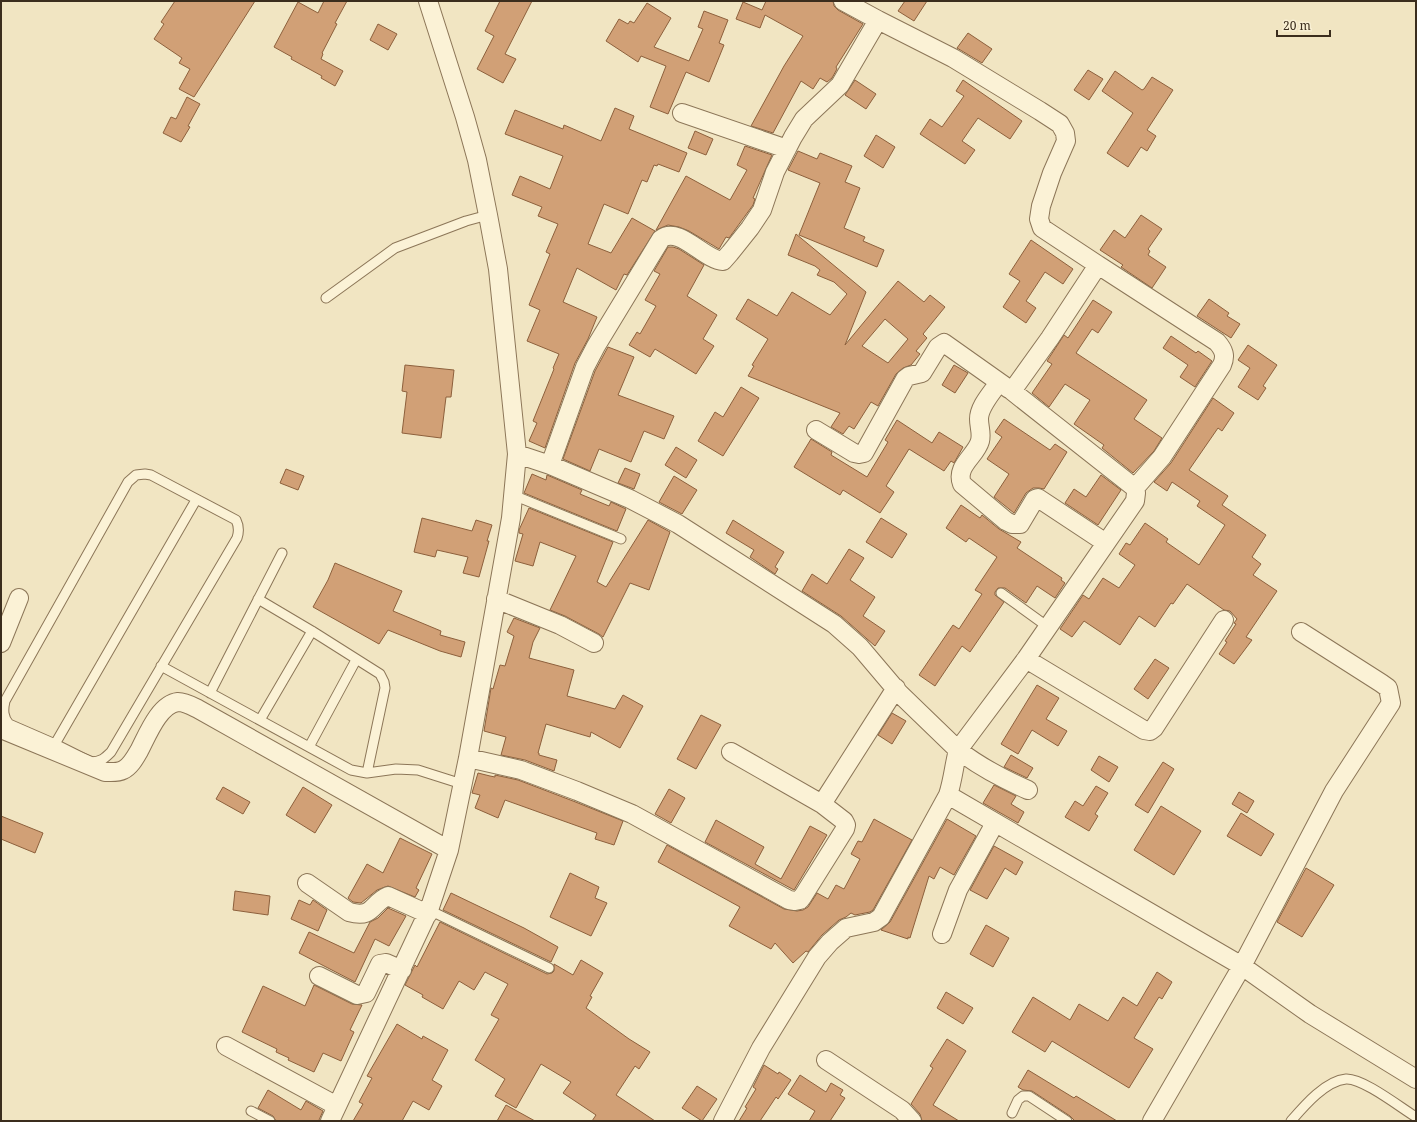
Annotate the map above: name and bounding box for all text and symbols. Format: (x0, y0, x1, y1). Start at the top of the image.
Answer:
scale bar (1277, 12, 1330, 38)
text: 20 m (1283, 17, 1311, 34)

